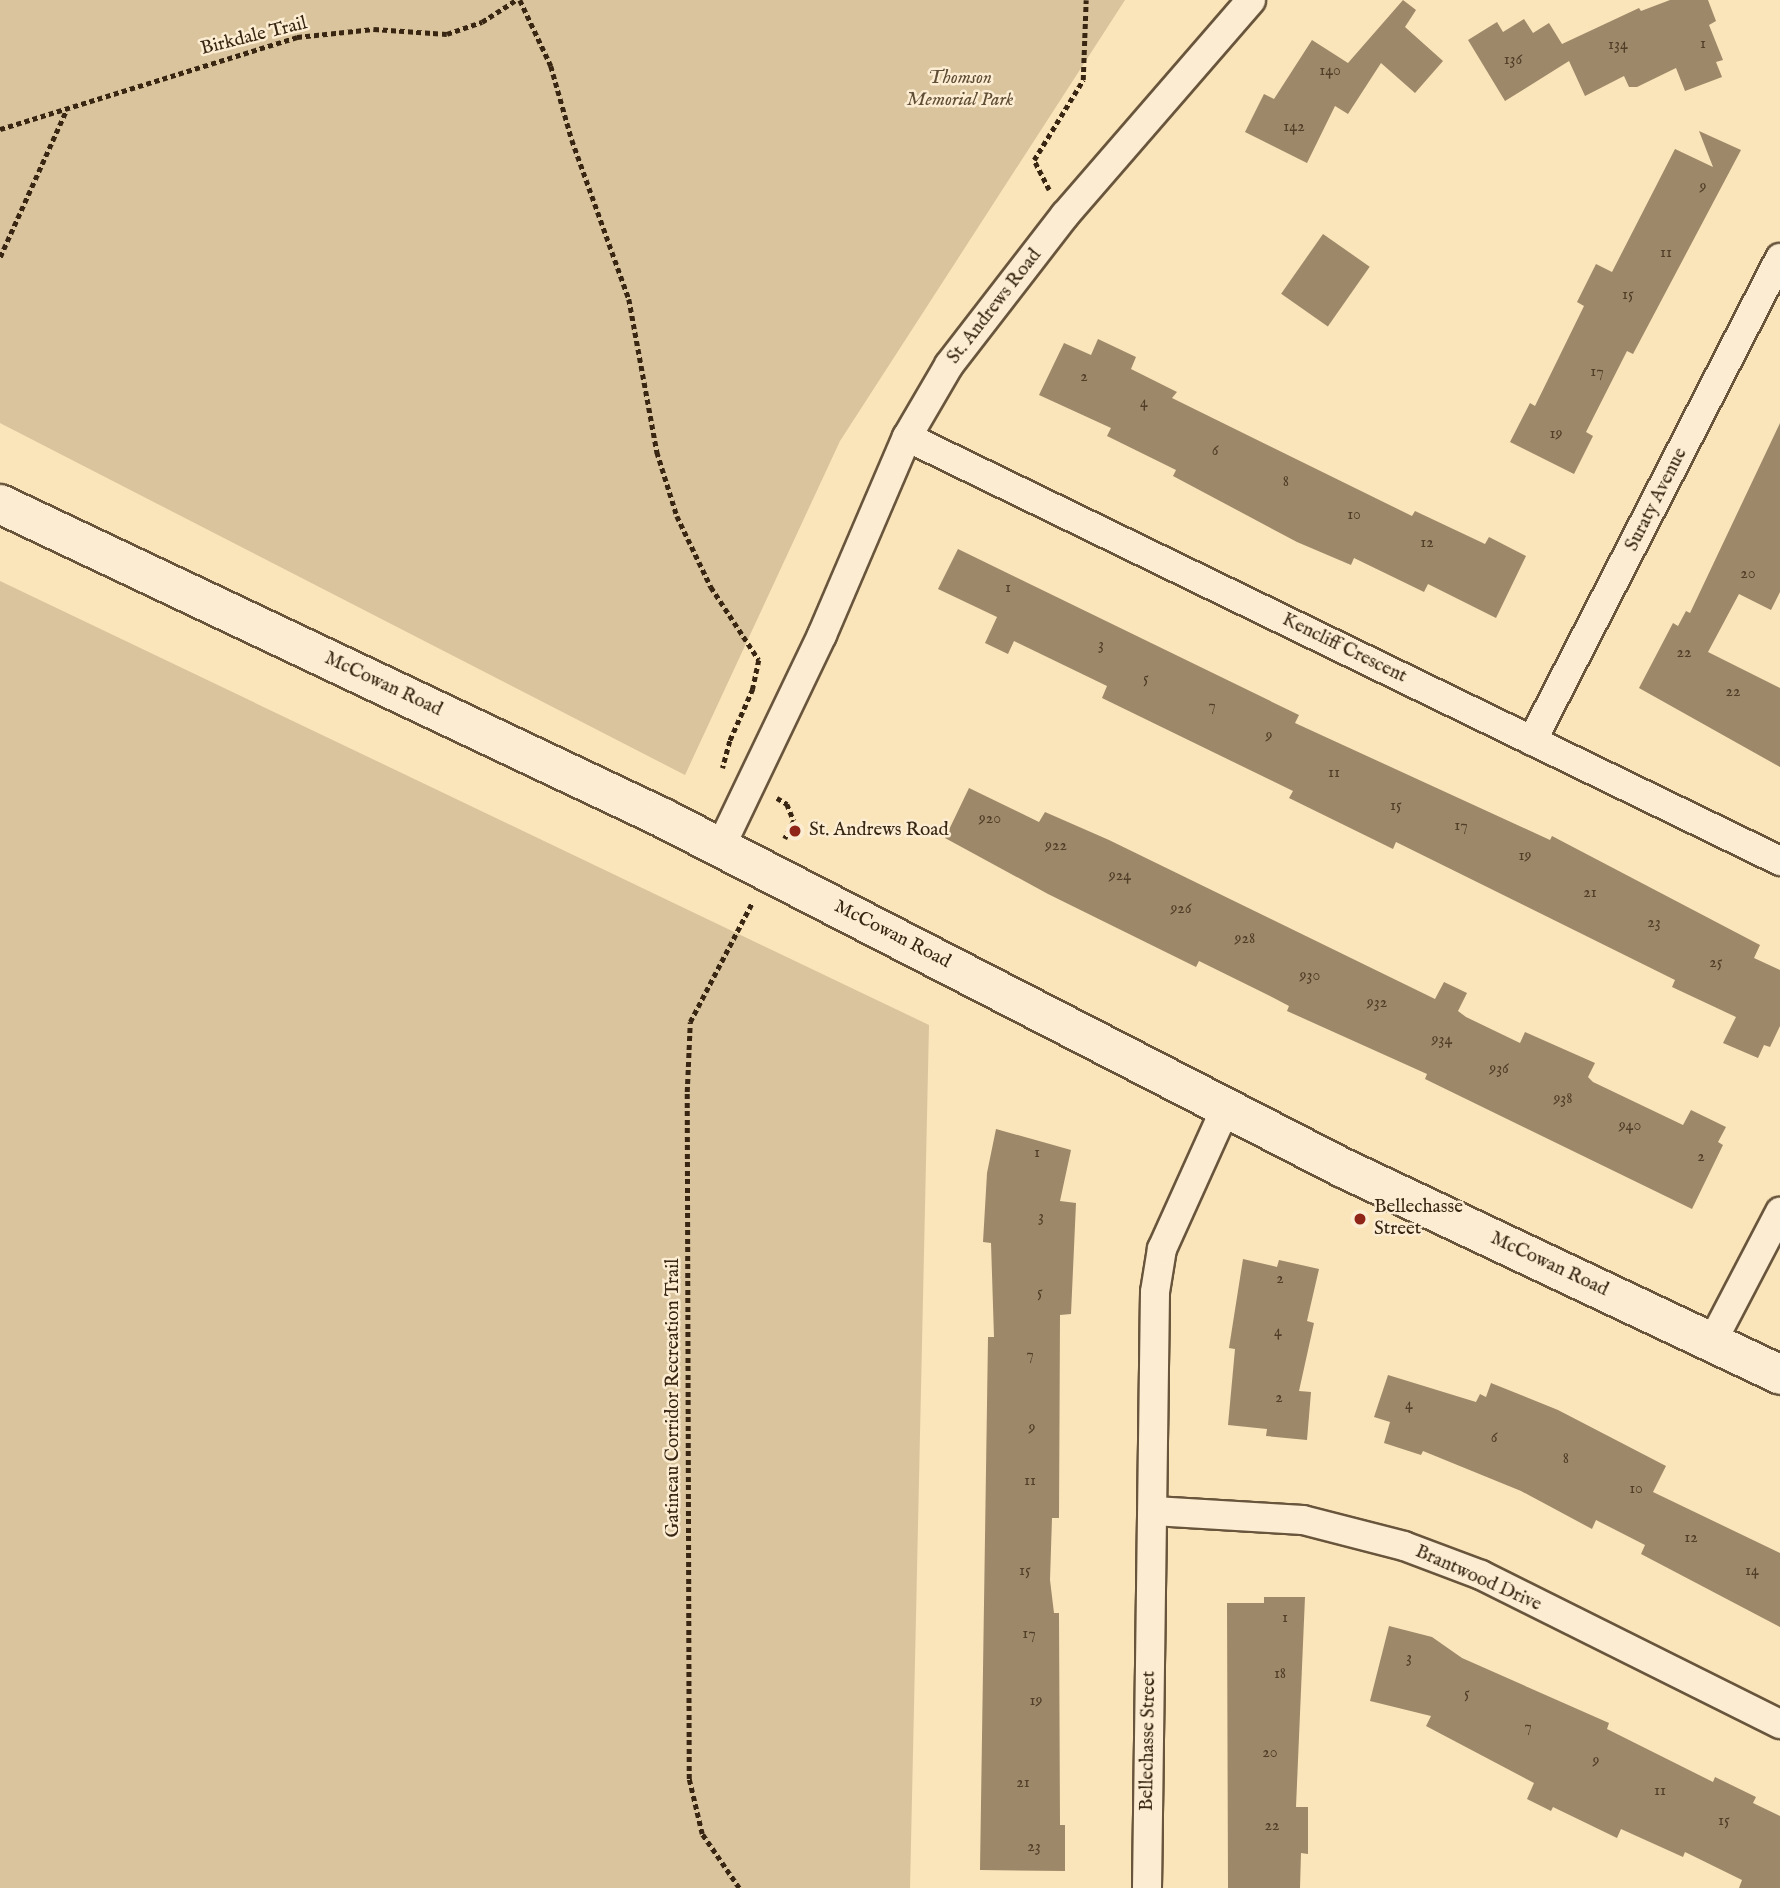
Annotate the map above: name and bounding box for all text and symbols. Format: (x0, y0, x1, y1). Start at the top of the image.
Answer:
street label: Birkdale Trail (198, 13, 310, 61)
house number: 1 (1700, 34, 1706, 54)
house number: 134 (1608, 35, 1628, 55)
house number: 136 (1504, 50, 1522, 70)
house number: 140 (1319, 61, 1341, 81)
park label: Thomson Memorial Park (907, 68, 1013, 112)
house number: 142 (1283, 117, 1305, 137)
house number: 9 (1700, 177, 1706, 197)
house number: 11 (1660, 243, 1672, 263)
street label: St. Andrews Road (943, 245, 1047, 369)
house number: 15 (1622, 285, 1634, 305)
house number: 17 (1590, 362, 1604, 382)
house number: 2 (1080, 367, 1088, 387)
house number: 4 (1140, 393, 1148, 413)
house number: 19 (1550, 424, 1562, 444)
house number: 6 (1212, 441, 1218, 461)
street label: Suraty Avenue (1621, 445, 1693, 555)
house number: 8 (1283, 472, 1289, 492)
house number: 10 (1347, 505, 1361, 525)
house number: 12 (1420, 533, 1434, 553)
house number: 20 (1740, 564, 1756, 584)
house number: 1 (1005, 578, 1011, 598)
street label: Kencliff Crescent (1278, 609, 1410, 689)
house number: 3 (1098, 635, 1104, 655)
house number: 22 (1676, 643, 1692, 663)
street label: McCowan Road (320, 648, 446, 722)
house number: 5 (1143, 669, 1149, 689)
house number: 22 (1725, 682, 1741, 702)
house number: 7 (1208, 696, 1216, 716)
house number: 9 (1266, 726, 1272, 746)
house number: 11 (1328, 763, 1340, 783)
house number: 15 (1390, 796, 1402, 816)
house number: 920 (979, 809, 1001, 829)
house number: 17 (1454, 816, 1468, 836)
place label: St. Andrews Road (809, 820, 949, 842)
marker: St. Andrews Road (787, 823, 803, 839)
house number: 922 (1045, 836, 1067, 856)
house number: 19 (1519, 846, 1531, 866)
house number: 924 (1109, 866, 1131, 886)
house number: 21 (1583, 883, 1597, 903)
street label: McCowan Road (830, 896, 954, 974)
house number: 926 (1170, 899, 1192, 919)
house number: 23 (1647, 913, 1661, 933)
house number: 928 (1235, 929, 1255, 949)
house number: 25 (1709, 953, 1723, 973)
house number: 930 (1300, 966, 1320, 986)
house number: 932 (1367, 993, 1387, 1013)
house number: 934 (1432, 1030, 1452, 1050)
house number: 936 (1489, 1059, 1509, 1079)
house number: 938 (1553, 1089, 1573, 1109)
house number: 940 (1619, 1116, 1641, 1136)
house number: 1 (1034, 1143, 1040, 1163)
house number: 2 (1697, 1147, 1705, 1167)
place label: Bellechasse Street (1374, 1197, 1463, 1241)
house number: 3 (1038, 1207, 1044, 1227)
marker: Bellechasse Street (1352, 1211, 1368, 1227)
street label: McCowan Road (1486, 1228, 1612, 1302)
street label: Gatineau Corridor Recreation Trail (663, 1258, 685, 1538)
house number: 2 (1276, 1269, 1284, 1289)
house number: 5 (1037, 1283, 1043, 1303)
house number: 4 (1274, 1322, 1282, 1342)
house number: 7 (1026, 1345, 1034, 1365)
house number: 2 (1275, 1388, 1283, 1408)
house number: 4 (1405, 1395, 1413, 1415)
house number: 9 (1029, 1418, 1035, 1438)
house number: 6 (1491, 1428, 1497, 1448)
house number: 8 (1563, 1449, 1569, 1469)
house number: 11 (1024, 1471, 1036, 1491)
house number: 10 (1629, 1479, 1643, 1499)
house number: 12 (1684, 1528, 1698, 1548)
street label: Brantwood Drive (1411, 1541, 1545, 1617)
house number: 15 (1019, 1561, 1031, 1581)
house number: 14 (1745, 1561, 1759, 1581)
house number: 1 (1282, 1608, 1288, 1628)
house number: 17 (1022, 1624, 1036, 1644)
house number: 3 (1406, 1648, 1412, 1668)
house number: 18 (1274, 1664, 1286, 1684)
street label: Bellechasse Street (1136, 1671, 1162, 1811)
house number: 5 (1464, 1684, 1470, 1704)
house number: 19 (1030, 1691, 1042, 1711)
house number: 7 (1524, 1717, 1532, 1737)
house number: 20 (1262, 1743, 1278, 1763)
house number: 9 (1593, 1751, 1599, 1771)
house number: 21 (1016, 1773, 1030, 1793)
house number: 11 (1654, 1781, 1666, 1801)
house number: 15 (1718, 1811, 1730, 1831)
house number: 22 (1264, 1816, 1280, 1836)
house number: 23 (1027, 1837, 1041, 1857)

